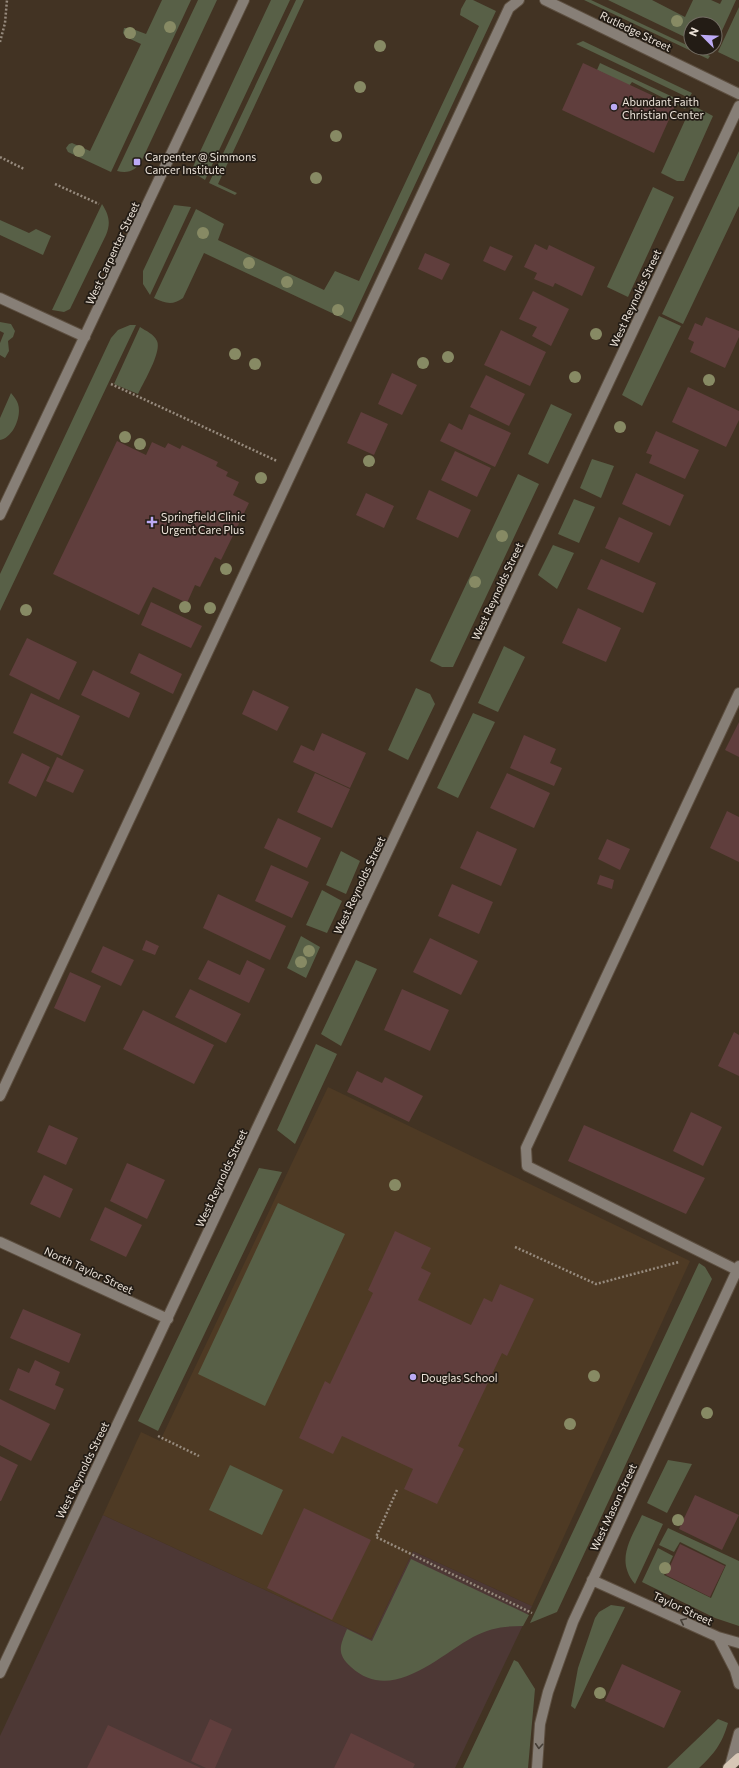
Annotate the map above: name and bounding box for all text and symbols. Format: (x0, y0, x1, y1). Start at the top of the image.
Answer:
street label: Rutledge Street (598, 8, 674, 54)
north arrow (683, 16, 723, 56)
text: N (686, 25, 701, 38)
place label: Abundant Faith Christian Center (622, 95, 704, 121)
marker: Abundant Faith Christian Center (609, 102, 619, 112)
place label: Carpenter @ Simmons Cancer Institute (145, 150, 256, 176)
marker: Carpenter @ Simmons Cancer Institute (132, 157, 142, 167)
street label: West Carpenter Street (82, 199, 142, 306)
street label: West Reynolds Street (607, 247, 664, 349)
place label: Springfield Clinic Urgent Care Plus (161, 510, 245, 536)
marker: Springfield Clinic Urgent Care Plus (146, 516, 158, 528)
street label: West Reynolds Street (469, 540, 526, 642)
street label: West Reynolds Street (331, 834, 388, 936)
street label: West Reynolds Street (193, 1127, 250, 1229)
street label: North Taylor Street (42, 1244, 136, 1296)
place label: Douglas School (421, 1371, 498, 1384)
marker: Douglas School (408, 1372, 418, 1382)
street label: West Reynolds Street (53, 1419, 111, 1521)
street label: West Mason Street (587, 1461, 639, 1553)
street label: Taylor Street (651, 1589, 715, 1628)
one-way arrow (679, 1618, 687, 1626)
one-way arrow (534, 1743, 543, 1749)

